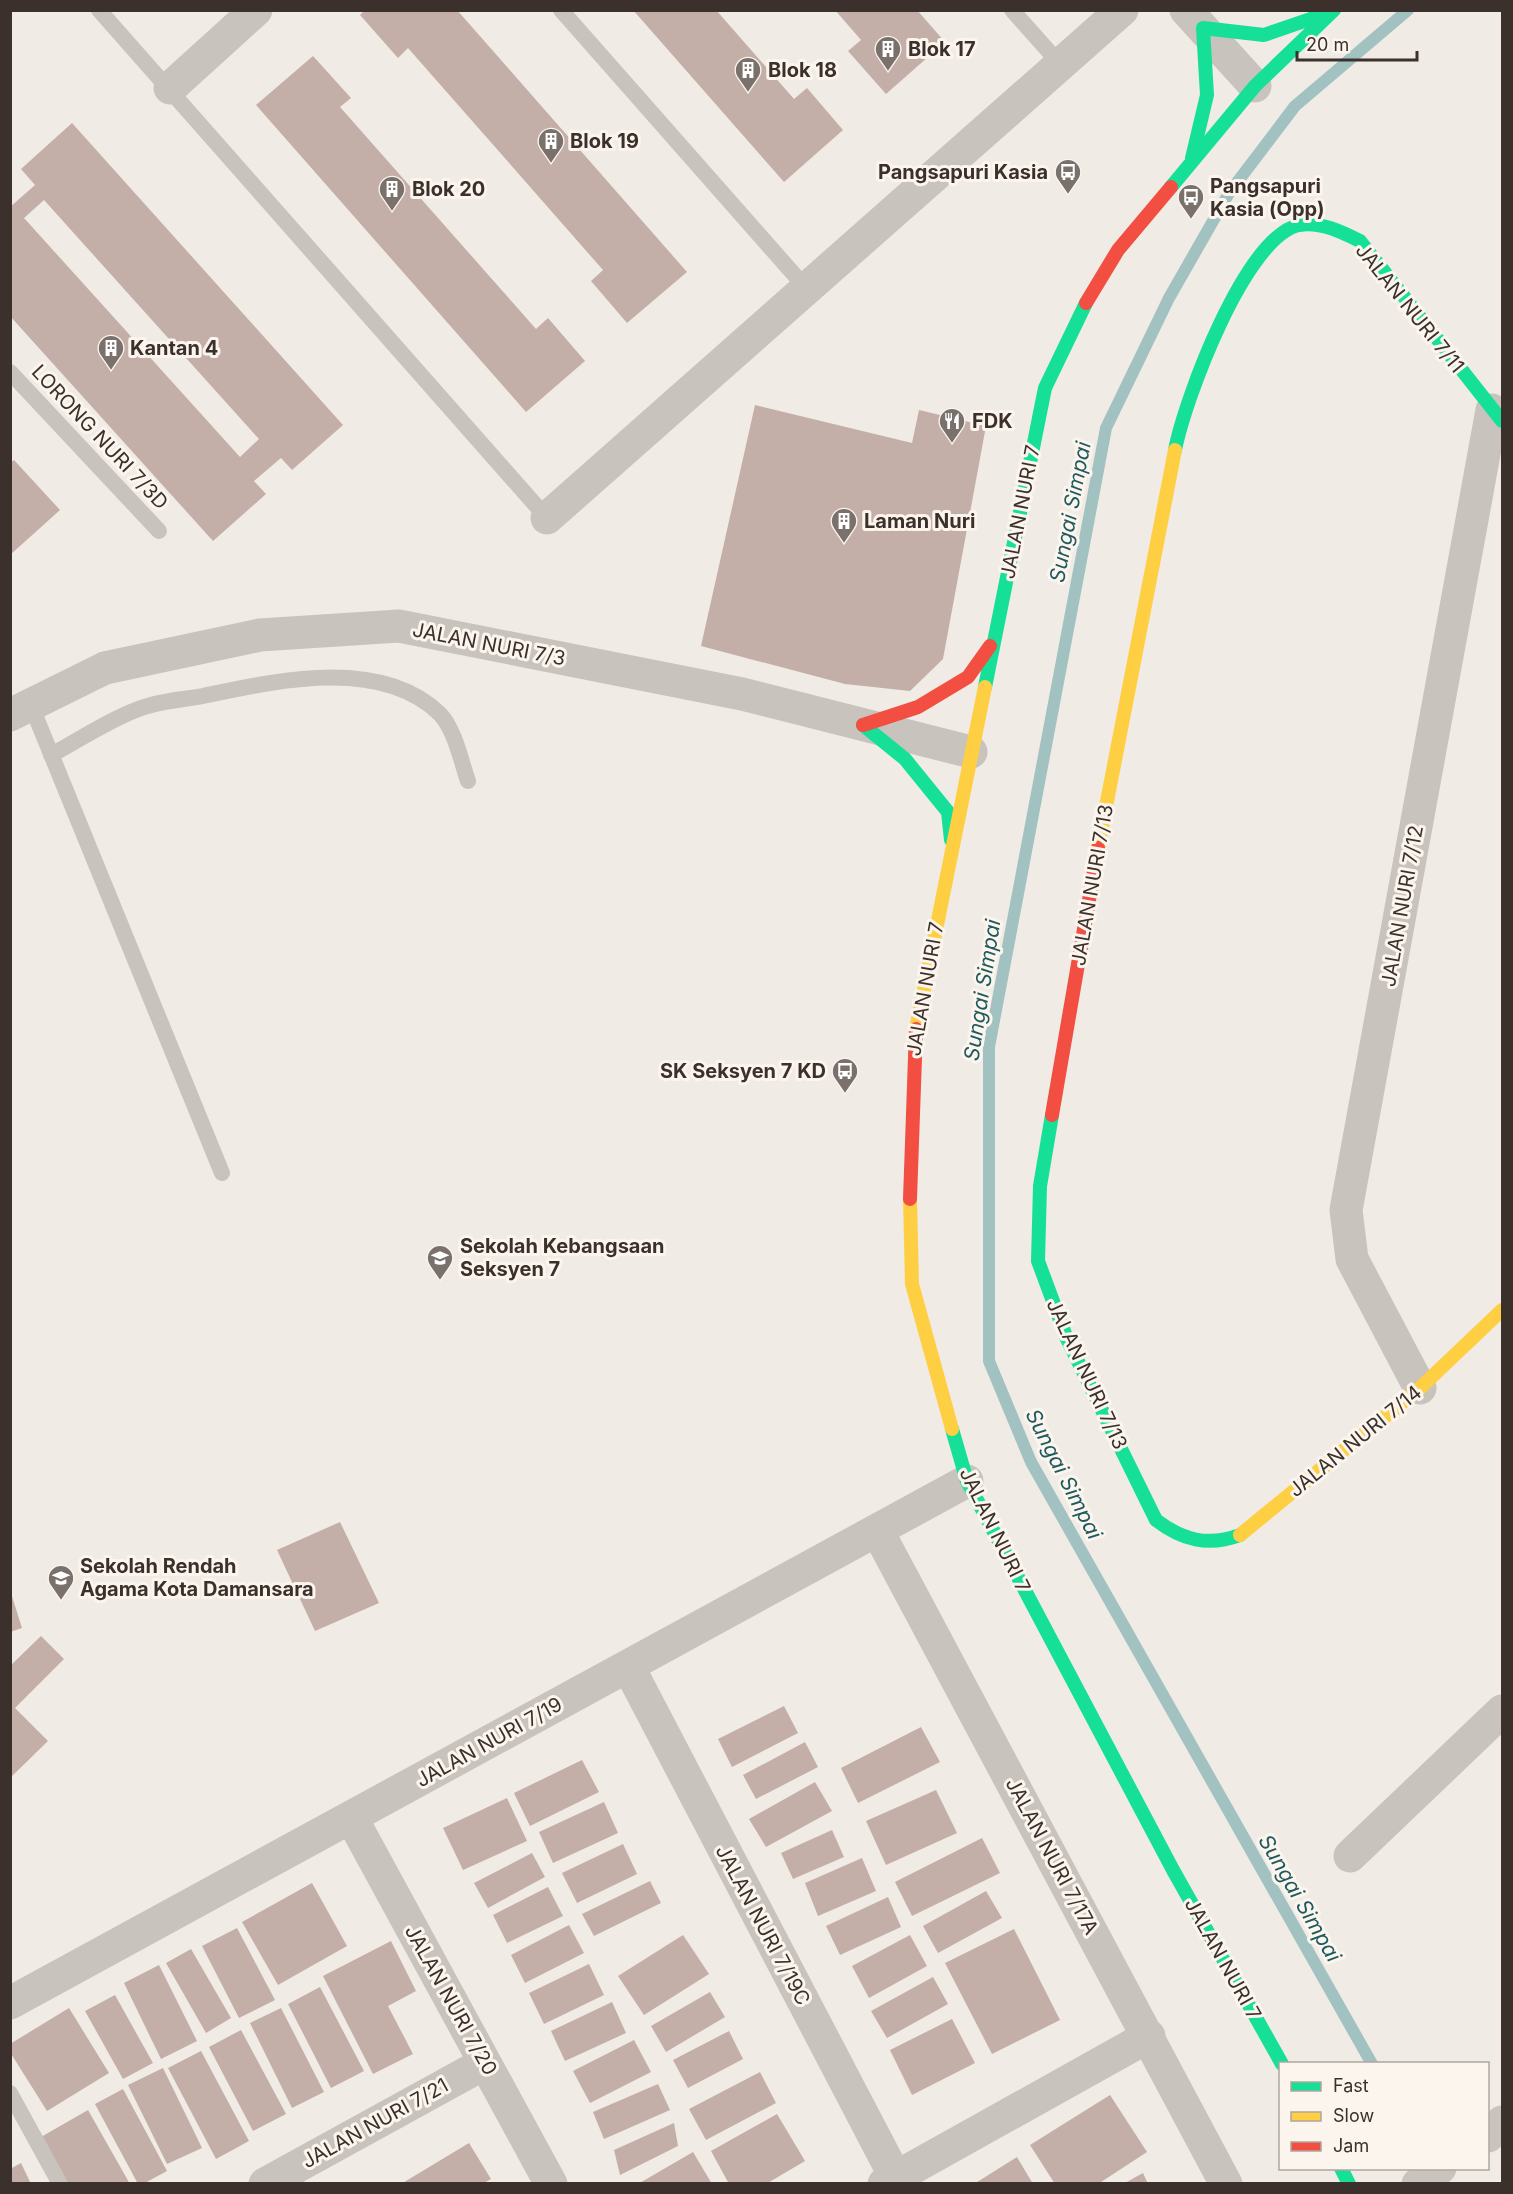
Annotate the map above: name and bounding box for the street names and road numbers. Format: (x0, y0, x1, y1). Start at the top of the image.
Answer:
street label: JALAN NURI 7/11 (1351, 239, 1469, 377)
street label: LORONG NURI 7/3D (27, 360, 173, 514)
street label: JALAN NURI 7 (995, 443, 1045, 581)
street label: JALAN NURI 7/3 (410, 617, 568, 671)
street label: JALAN NURI 7/13 (1066, 802, 1118, 968)
street label: JALAN NURI 7/12 (1376, 824, 1428, 988)
street label: JALAN NURI 7 (901, 920, 949, 1058)
street label: JALAN NURI 7/13 (1042, 1295, 1132, 1453)
street label: JALAN NURI 7/14 (1284, 1380, 1426, 1502)
street label: JALAN NURI 7 (954, 1464, 1036, 1596)
street label: JALAN NURI 7/19 (412, 1692, 566, 1792)
street label: JALAN NURI 7/17A (1001, 1774, 1104, 1939)
street label: JALAN NURI 7/19C (711, 1841, 815, 2009)
street label: JALAN NURI 7 (1180, 1894, 1266, 2024)
street label: JALAN NURI 7/20 (400, 1921, 502, 2079)
street label: JALAN NURI 7/21 (298, 2073, 452, 2173)

